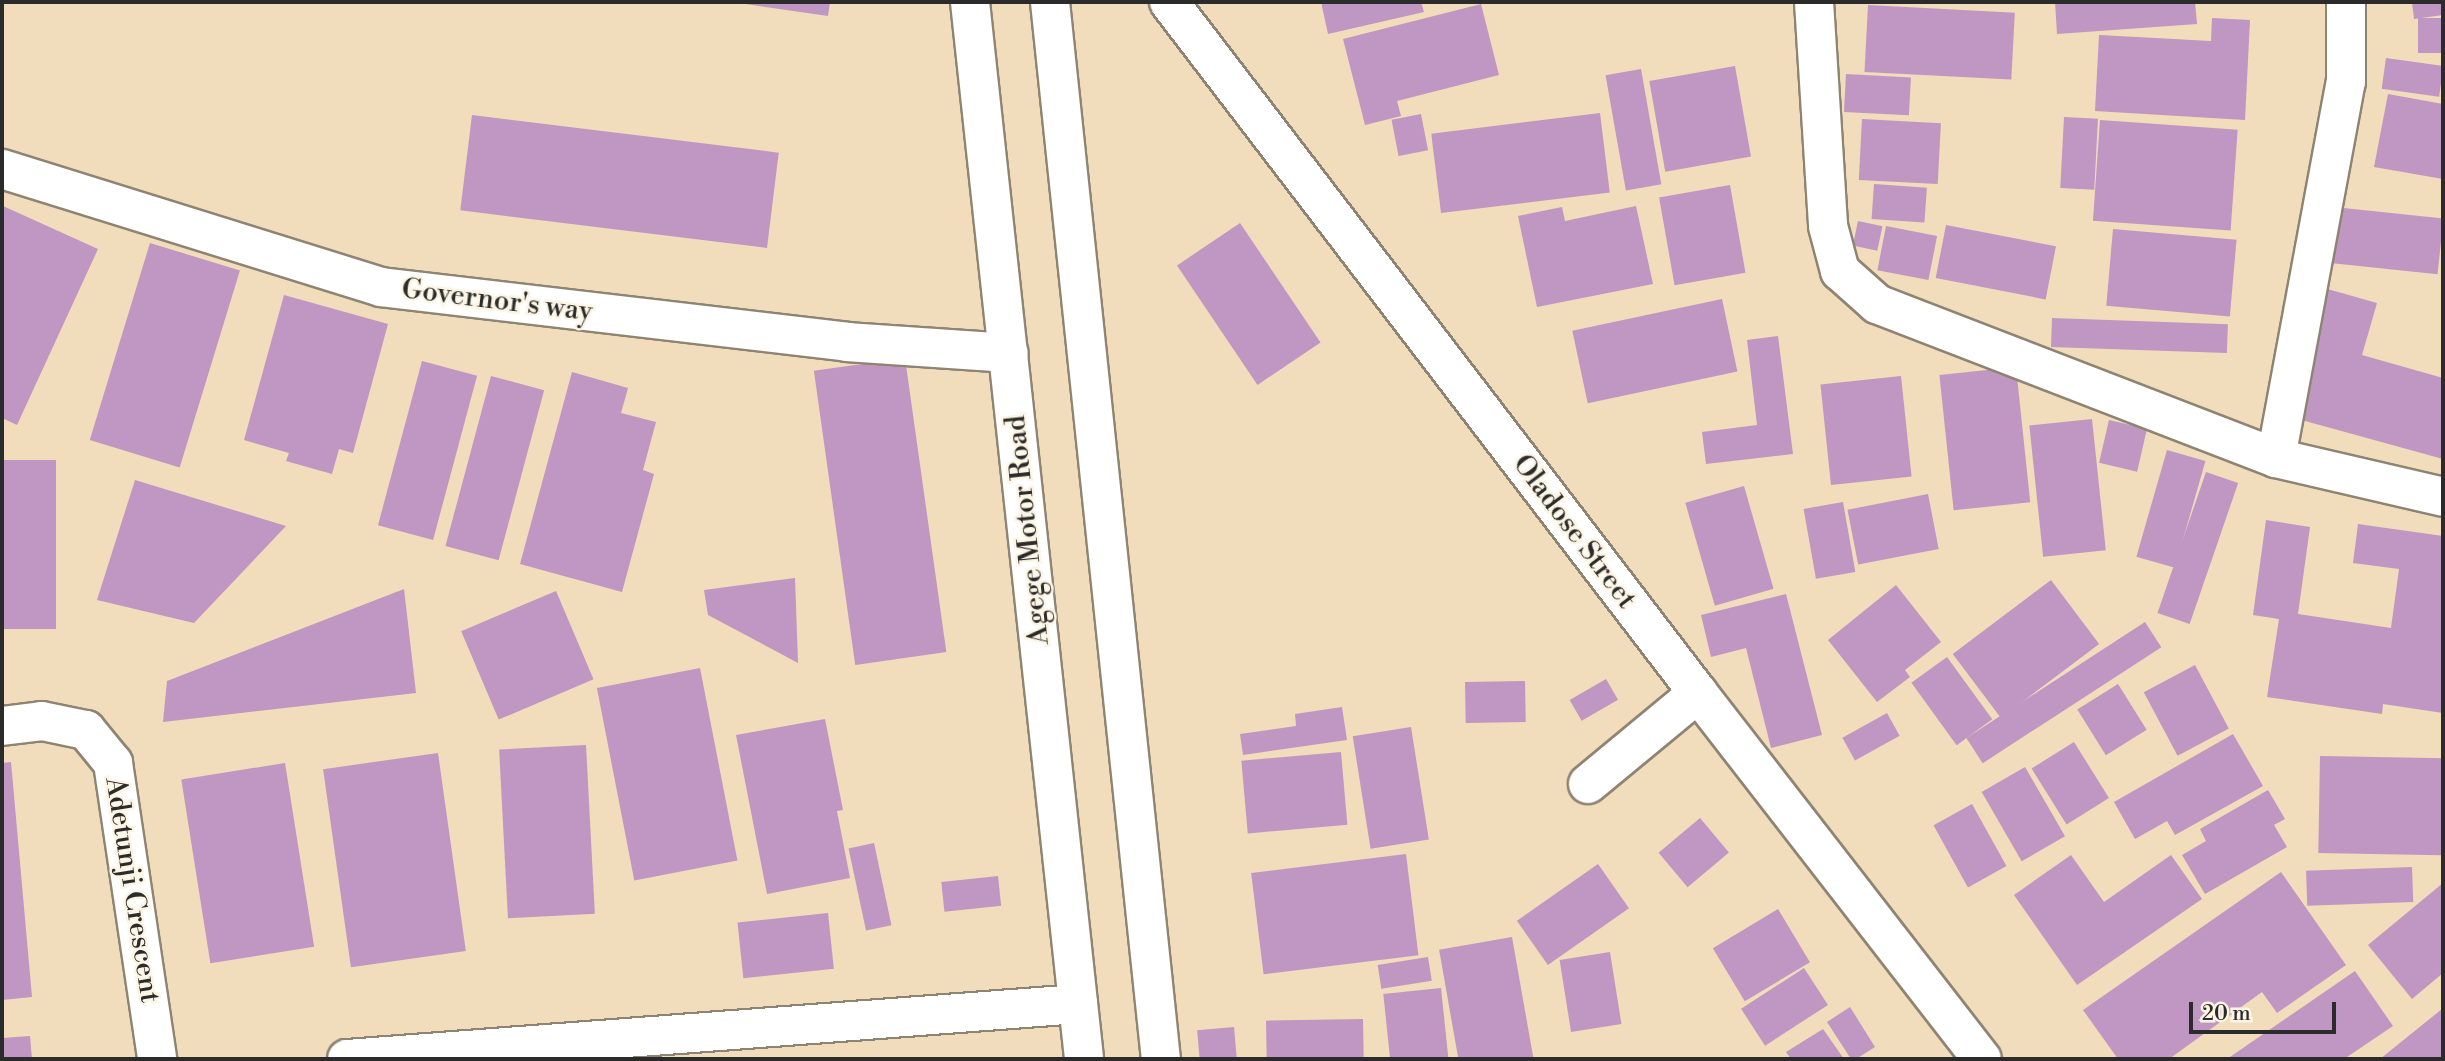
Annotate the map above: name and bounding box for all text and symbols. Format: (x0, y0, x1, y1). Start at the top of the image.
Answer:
street label: Governor's way (400, 273, 594, 329)
street label: Agege Motor Road (999, 414, 1057, 646)
street label: Oladose Street (1505, 448, 1643, 616)
street label: Adetunji Crescent (98, 775, 166, 1005)
scale bar (2193, 988, 2340, 1032)
text: 20 m (2202, 1001, 2251, 1027)

